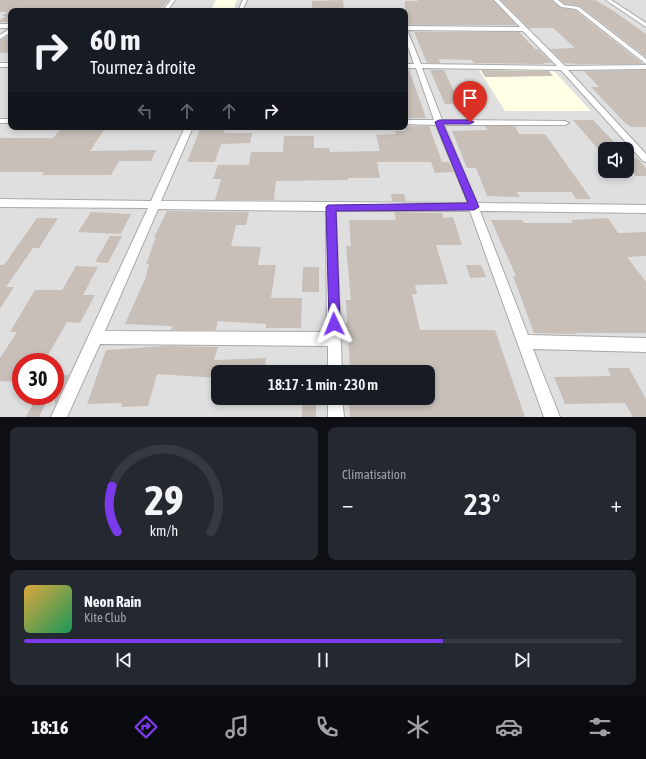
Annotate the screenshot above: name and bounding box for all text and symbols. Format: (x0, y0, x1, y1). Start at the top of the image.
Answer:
icon: right (24, 24, 76, 76)
text: 60 m (90, 24, 140, 56)
text: Tournez à droite (90, 57, 196, 78)
pin (453, 81, 487, 122)
icon: arrive (459, 87, 481, 109)
icon: left (134, 100, 156, 122)
icon: ahead (176, 100, 198, 122)
icon: ahead (218, 100, 240, 122)
icon: right (260, 100, 282, 122)
map controls (598, 142, 634, 178)
button: sound (598, 142, 634, 178)
position arrow (313, 303, 355, 345)
speed limit sign: 30 (12, 353, 64, 405)
text: 18:17 · 1 min · 230 m (268, 376, 378, 393)
text: Climatisation (342, 467, 406, 482)
text: 29 (144, 475, 184, 523)
text: 23° (464, 487, 500, 521)
text: − (342, 491, 353, 517)
text: + (611, 491, 622, 517)
text: km/h (150, 522, 178, 538)
text: Neon Rain (84, 593, 141, 610)
text: Kite Club (84, 610, 126, 625)
icon: previous (113, 649, 135, 671)
icon: pause (312, 649, 334, 671)
icon: next (511, 649, 533, 671)
icon: directions (132, 713, 160, 741)
icon: music (223, 713, 251, 741)
icon: phone (313, 713, 341, 741)
icon: climate (404, 713, 432, 741)
icon: car (495, 713, 523, 741)
icon: filters (586, 713, 614, 741)
text: 18:16 (31, 717, 69, 738)

